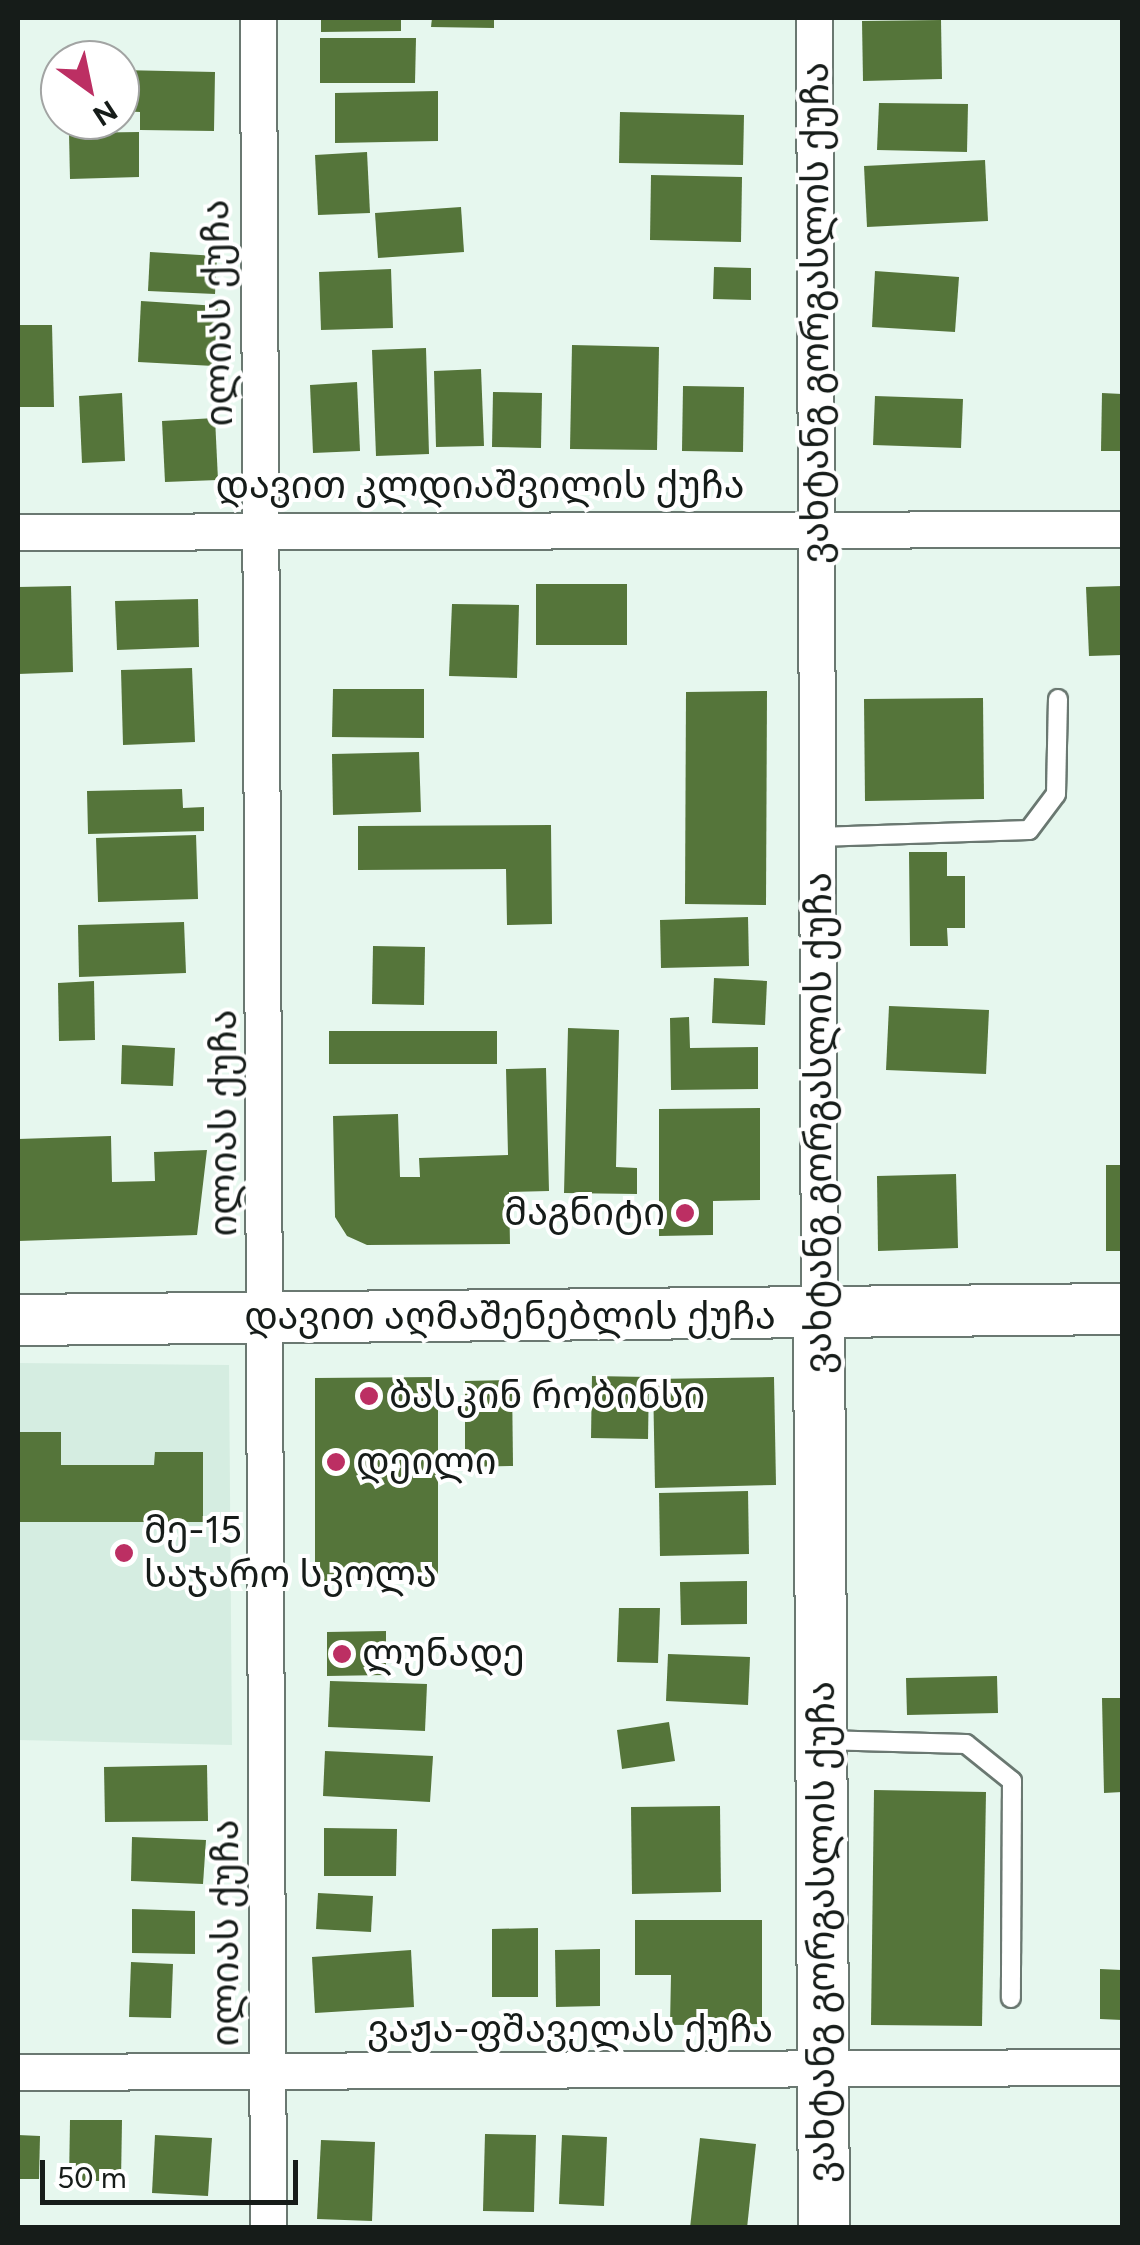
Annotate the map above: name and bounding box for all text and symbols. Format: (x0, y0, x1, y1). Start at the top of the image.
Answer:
north arrow (40, 40, 140, 140)
street label: ვახტანგ გორგასლის ქუჩა (793, 62, 839, 564)
text: N (87, 93, 124, 134)
street label: ილიას ქუჩა (193, 199, 243, 427)
street label: დავით კლდიაშვილის ქუჩა (215, 463, 745, 509)
street label: ვახტანგ გორგასლის ქუჩა (796, 872, 842, 1374)
street label: ილიას ქუჩა (201, 1009, 247, 1237)
place label: მაგნიტი (504, 1190, 665, 1236)
marker: მაგნიტი (674, 1202, 696, 1224)
street label: დავით აღმაშენებლის ქუჩა (244, 1294, 776, 1340)
place label: ბასკინ რობინსი (389, 1373, 705, 1419)
marker: ბასკინ რობინსი (358, 1385, 380, 1407)
place label: დეილი (356, 1439, 496, 1485)
marker: დეილი (325, 1451, 347, 1473)
place label: მე-15 საჯარო სკოლა (144, 1508, 437, 1598)
marker: მე-15 საჯარო სკოლა (113, 1542, 135, 1564)
place label: ლუნადე (362, 1631, 525, 1677)
marker: ლუნადე (331, 1643, 353, 1665)
street label: ვახტანგ გორგასლის ქუჩა (799, 1681, 845, 2183)
street label: ილიას ქუჩა (203, 1819, 249, 2047)
street label: ვაჟა-ფშაველას ქუჩა (367, 2007, 773, 2053)
scale bar (45, 2140, 302, 2202)
text: 50 m (57, 2159, 126, 2196)

